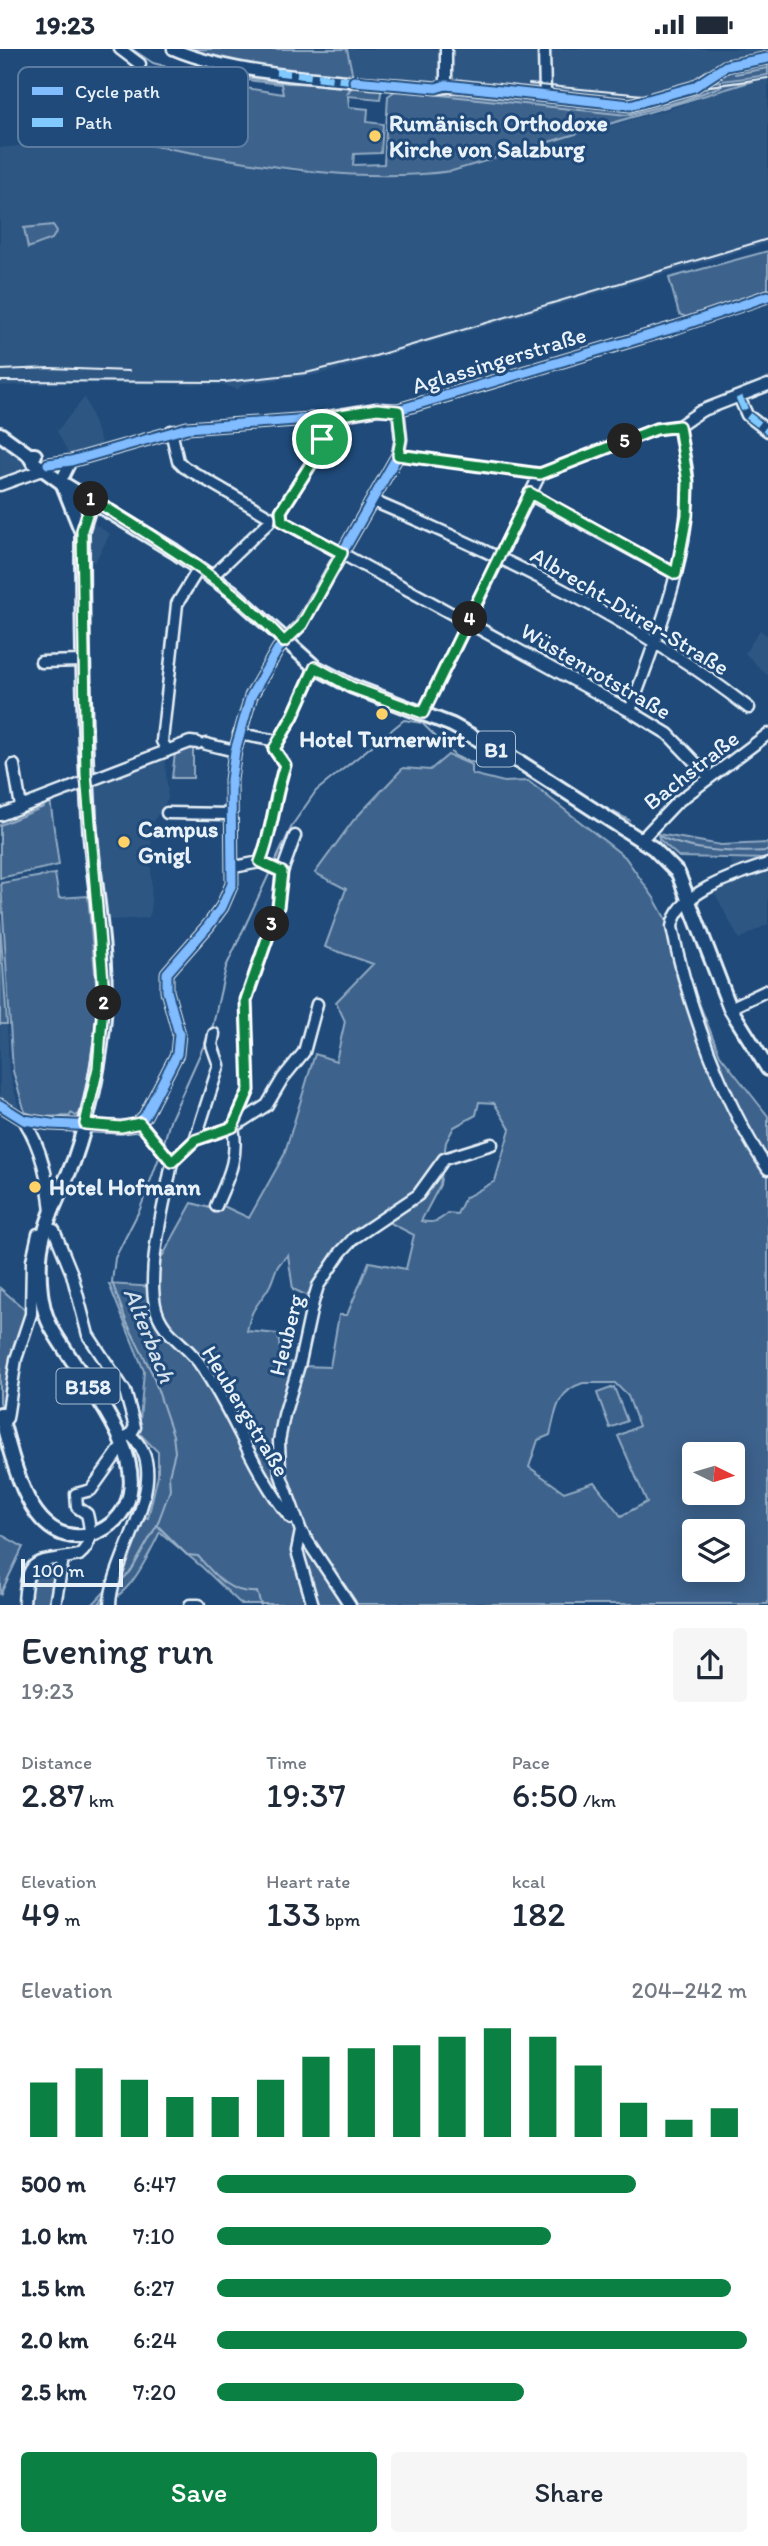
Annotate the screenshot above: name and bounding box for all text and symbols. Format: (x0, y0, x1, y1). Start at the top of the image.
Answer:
text: 19:23 (35, 9, 95, 41)
legend (18, 67, 248, 147)
text: Cycle path (75, 80, 160, 103)
place label: Rumänisch Orthodoxe Kirche von Salzburg (389, 109, 608, 163)
text: Path (75, 111, 112, 134)
marker: Rumänisch Orthodoxe Kirche von Salzburg (367, 128, 383, 144)
street label: Aglassingerstraße (408, 320, 590, 400)
pin (292, 409, 352, 469)
icon: arrive (303, 420, 341, 458)
pin: 5 (608, 423, 642, 459)
text: 5 (620, 429, 629, 452)
pin: 1 (74, 482, 108, 517)
text: 1 (86, 487, 95, 510)
street label: Albrecht-Dürer-Straße (526, 541, 734, 681)
pin: 4 (452, 601, 488, 637)
text: 4 (464, 607, 475, 630)
street label: Wüstenrotstraße (516, 617, 676, 725)
marker: Hotel Turnerwirt (374, 706, 390, 722)
street label: Bachstraße (638, 724, 744, 816)
place label: Hotel Turnerwirt (299, 725, 465, 753)
road number: B1 (477, 731, 515, 767)
place label: Campus Gnigl (138, 815, 218, 869)
marker: Campus Gnigl (116, 834, 132, 850)
pin: 3 (254, 907, 290, 941)
text: 3 (266, 912, 277, 935)
pin: 2 (86, 985, 122, 1021)
text: 2 (99, 991, 109, 1014)
place label: Hotel Hofmann (49, 1173, 202, 1201)
marker: Hotel Hofmann (27, 1179, 43, 1195)
water label: Alterbach (118, 1283, 182, 1387)
street label: Heuberg (262, 1291, 310, 1379)
street label: Heubergstraße (196, 1340, 296, 1482)
road number: B158 (56, 1369, 119, 1403)
north arrow (682, 1442, 746, 1505)
map controls (682, 1442, 745, 1582)
button: layers (682, 1519, 745, 1582)
scale bar (21, 1555, 122, 1587)
text: 100 m (32, 1559, 84, 1582)
text: Evening run (21, 1628, 214, 1674)
button: share (673, 1628, 747, 1702)
text: 19:23 (21, 1677, 74, 1705)
text: Distance (21, 1751, 92, 1774)
text: Time (266, 1751, 307, 1774)
text: Pace (512, 1751, 550, 1774)
text: 2.87 (21, 1774, 85, 1816)
text: 19:37 (266, 1774, 346, 1816)
text: 6:50 (512, 1774, 579, 1816)
text: km (85, 1789, 114, 1812)
text: /km (579, 1789, 616, 1812)
text: Elevation (21, 1870, 97, 1893)
text: Heart rate (266, 1870, 350, 1893)
text: kcal (512, 1870, 545, 1893)
text: 49 (21, 1893, 60, 1935)
text: 133 (266, 1893, 321, 1935)
text: 182 (512, 1893, 566, 1935)
text: m (60, 1908, 81, 1931)
text: bpm (321, 1908, 360, 1931)
text: Elevation (21, 1976, 112, 2004)
text: 204–242 m (632, 1976, 747, 2004)
text: 500 m (21, 2170, 86, 2198)
text: 6:47 (133, 2170, 176, 2198)
text: 1.0 km (21, 2222, 87, 2250)
text: 7:10 (133, 2222, 175, 2250)
text: 1.5 km (21, 2274, 85, 2302)
text: 6:27 (133, 2274, 174, 2302)
text: 2.0 km (21, 2326, 89, 2354)
text: 6:24 (133, 2326, 177, 2354)
text: 2.5 km (21, 2378, 86, 2406)
text: 7:20 (133, 2378, 176, 2406)
button: Save (21, 2452, 377, 2532)
button: Share (391, 2452, 747, 2532)

